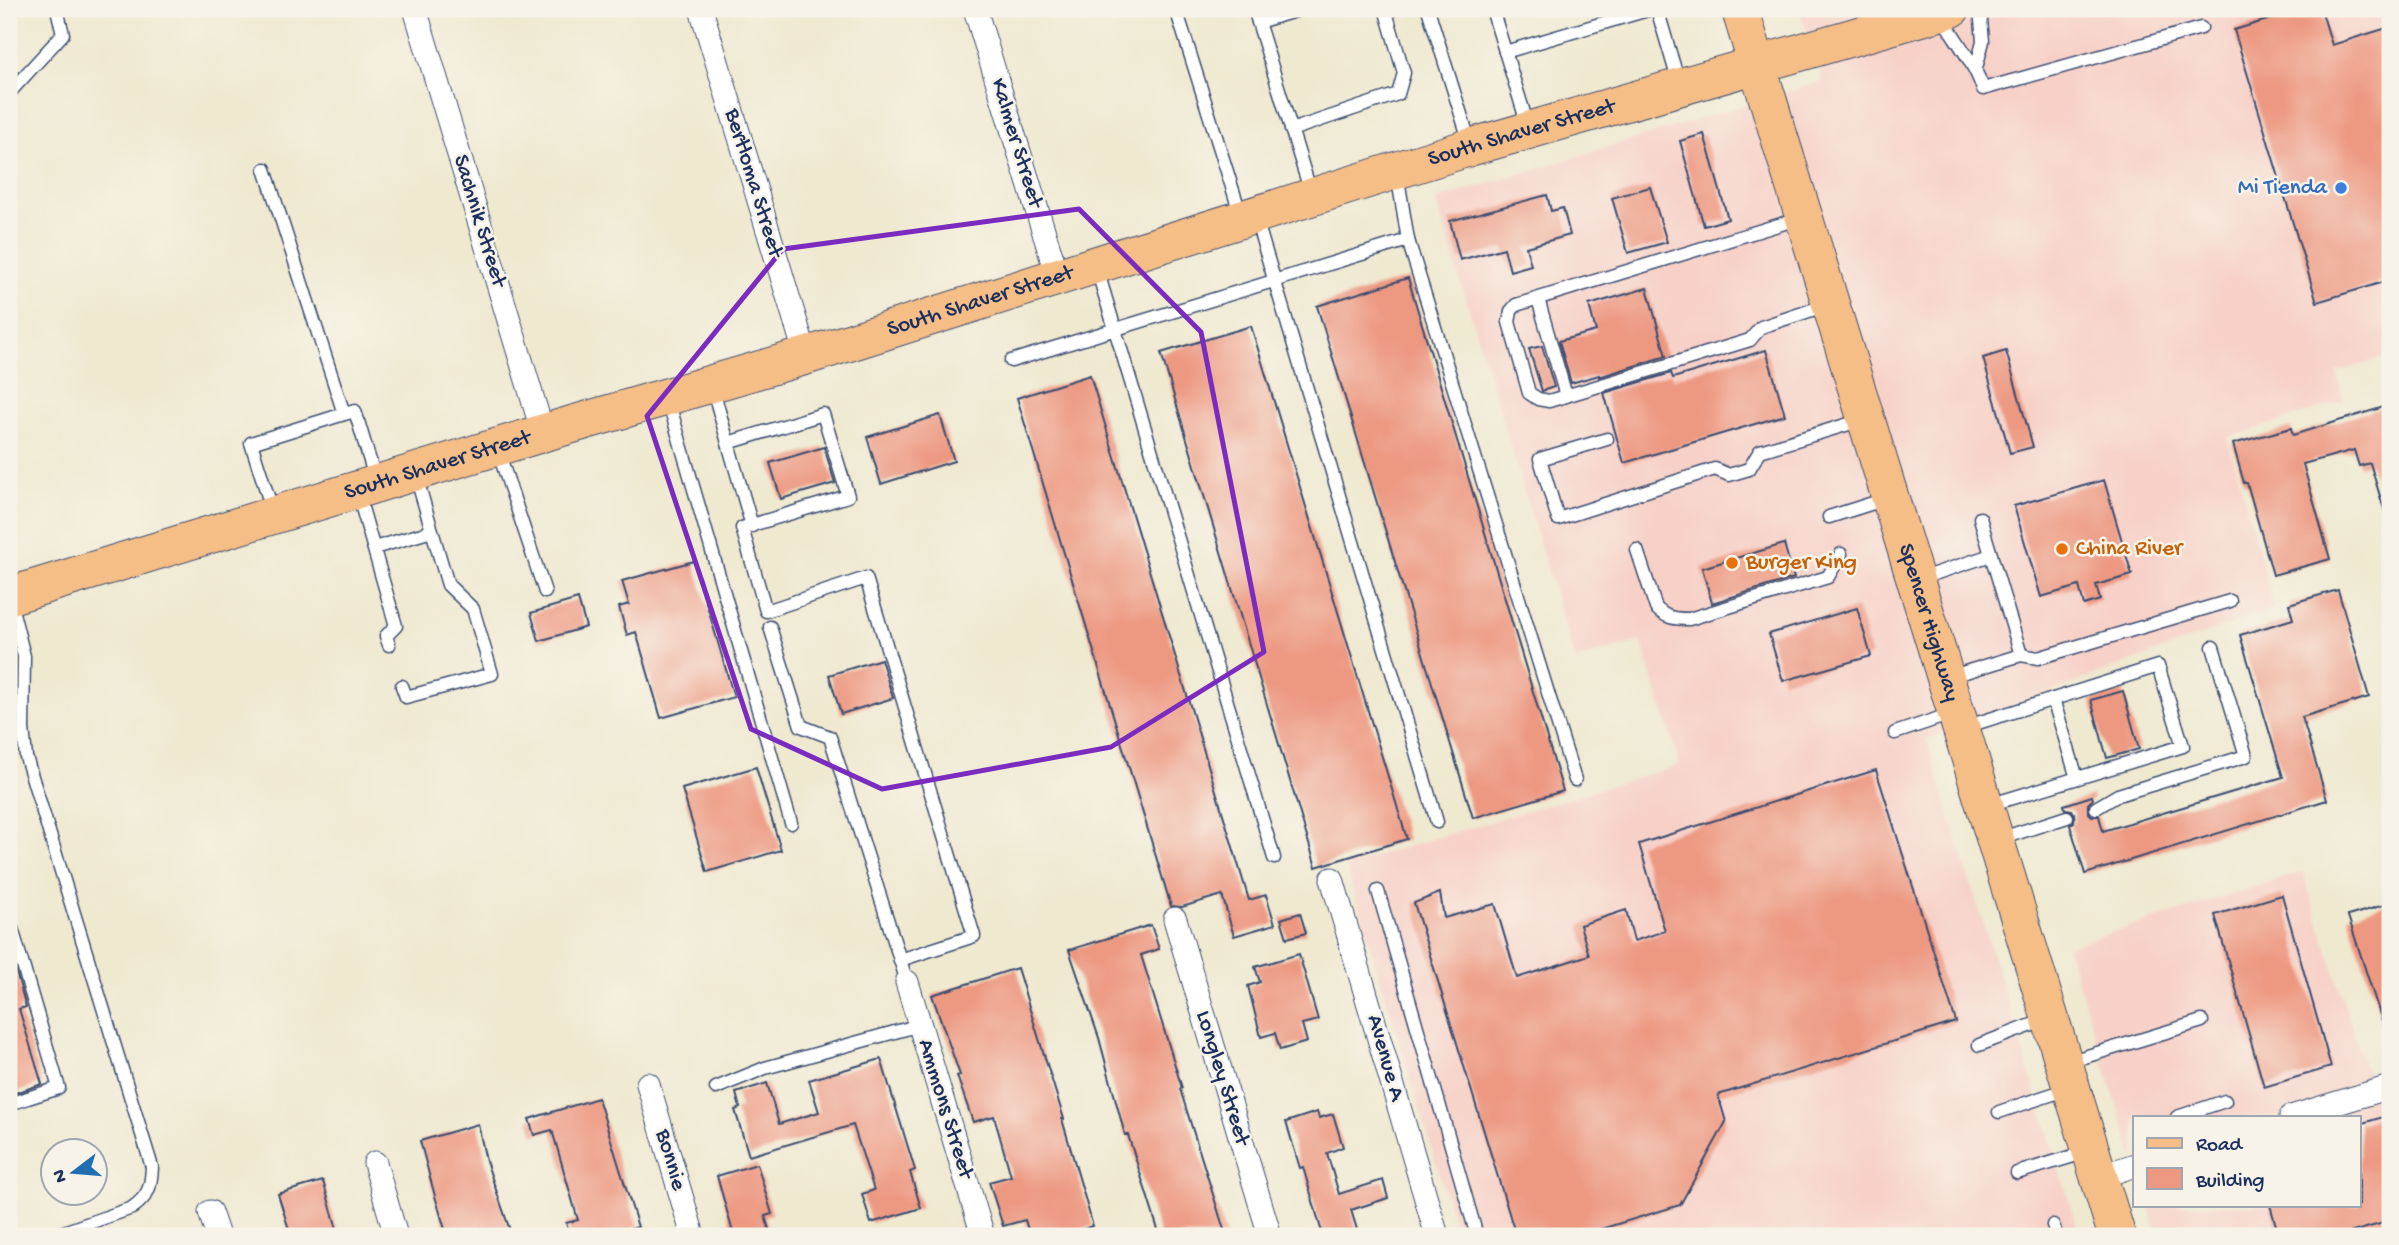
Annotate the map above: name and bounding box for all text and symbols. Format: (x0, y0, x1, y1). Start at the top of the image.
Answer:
street label: Kalmer Street (984, 75, 1049, 212)
street label: South Shaver Street (1425, 92, 1620, 173)
street label: Bertloma Street (717, 104, 789, 262)
street label: Sachnik Street (446, 152, 512, 292)
place label: Mi Tienda (2238, 175, 2328, 202)
marker: Mi Tienda (2333, 180, 2349, 196)
street label: South Shaver Street (884, 259, 1078, 343)
street label: South Shaver Street (341, 424, 535, 506)
place label: China River (2076, 536, 2184, 563)
street label: Spencer Highway (1892, 541, 1965, 705)
marker: China River (2054, 541, 2070, 557)
place label: Burger King (1745, 550, 1857, 577)
marker: Burger King (1724, 555, 1740, 571)
street label: Longley Street (1189, 1007, 1256, 1150)
street label: Avenue A (1360, 1012, 1411, 1105)
street label: Ammons Street (911, 1036, 979, 1183)
legend (2133, 1116, 2360, 1206)
street label: Bonnie (648, 1125, 692, 1195)
text: Road (2196, 1134, 2244, 1159)
north arrow (38, 1136, 108, 1206)
text: N (48, 1167, 74, 1185)
text: Building (2195, 1170, 2265, 1195)

